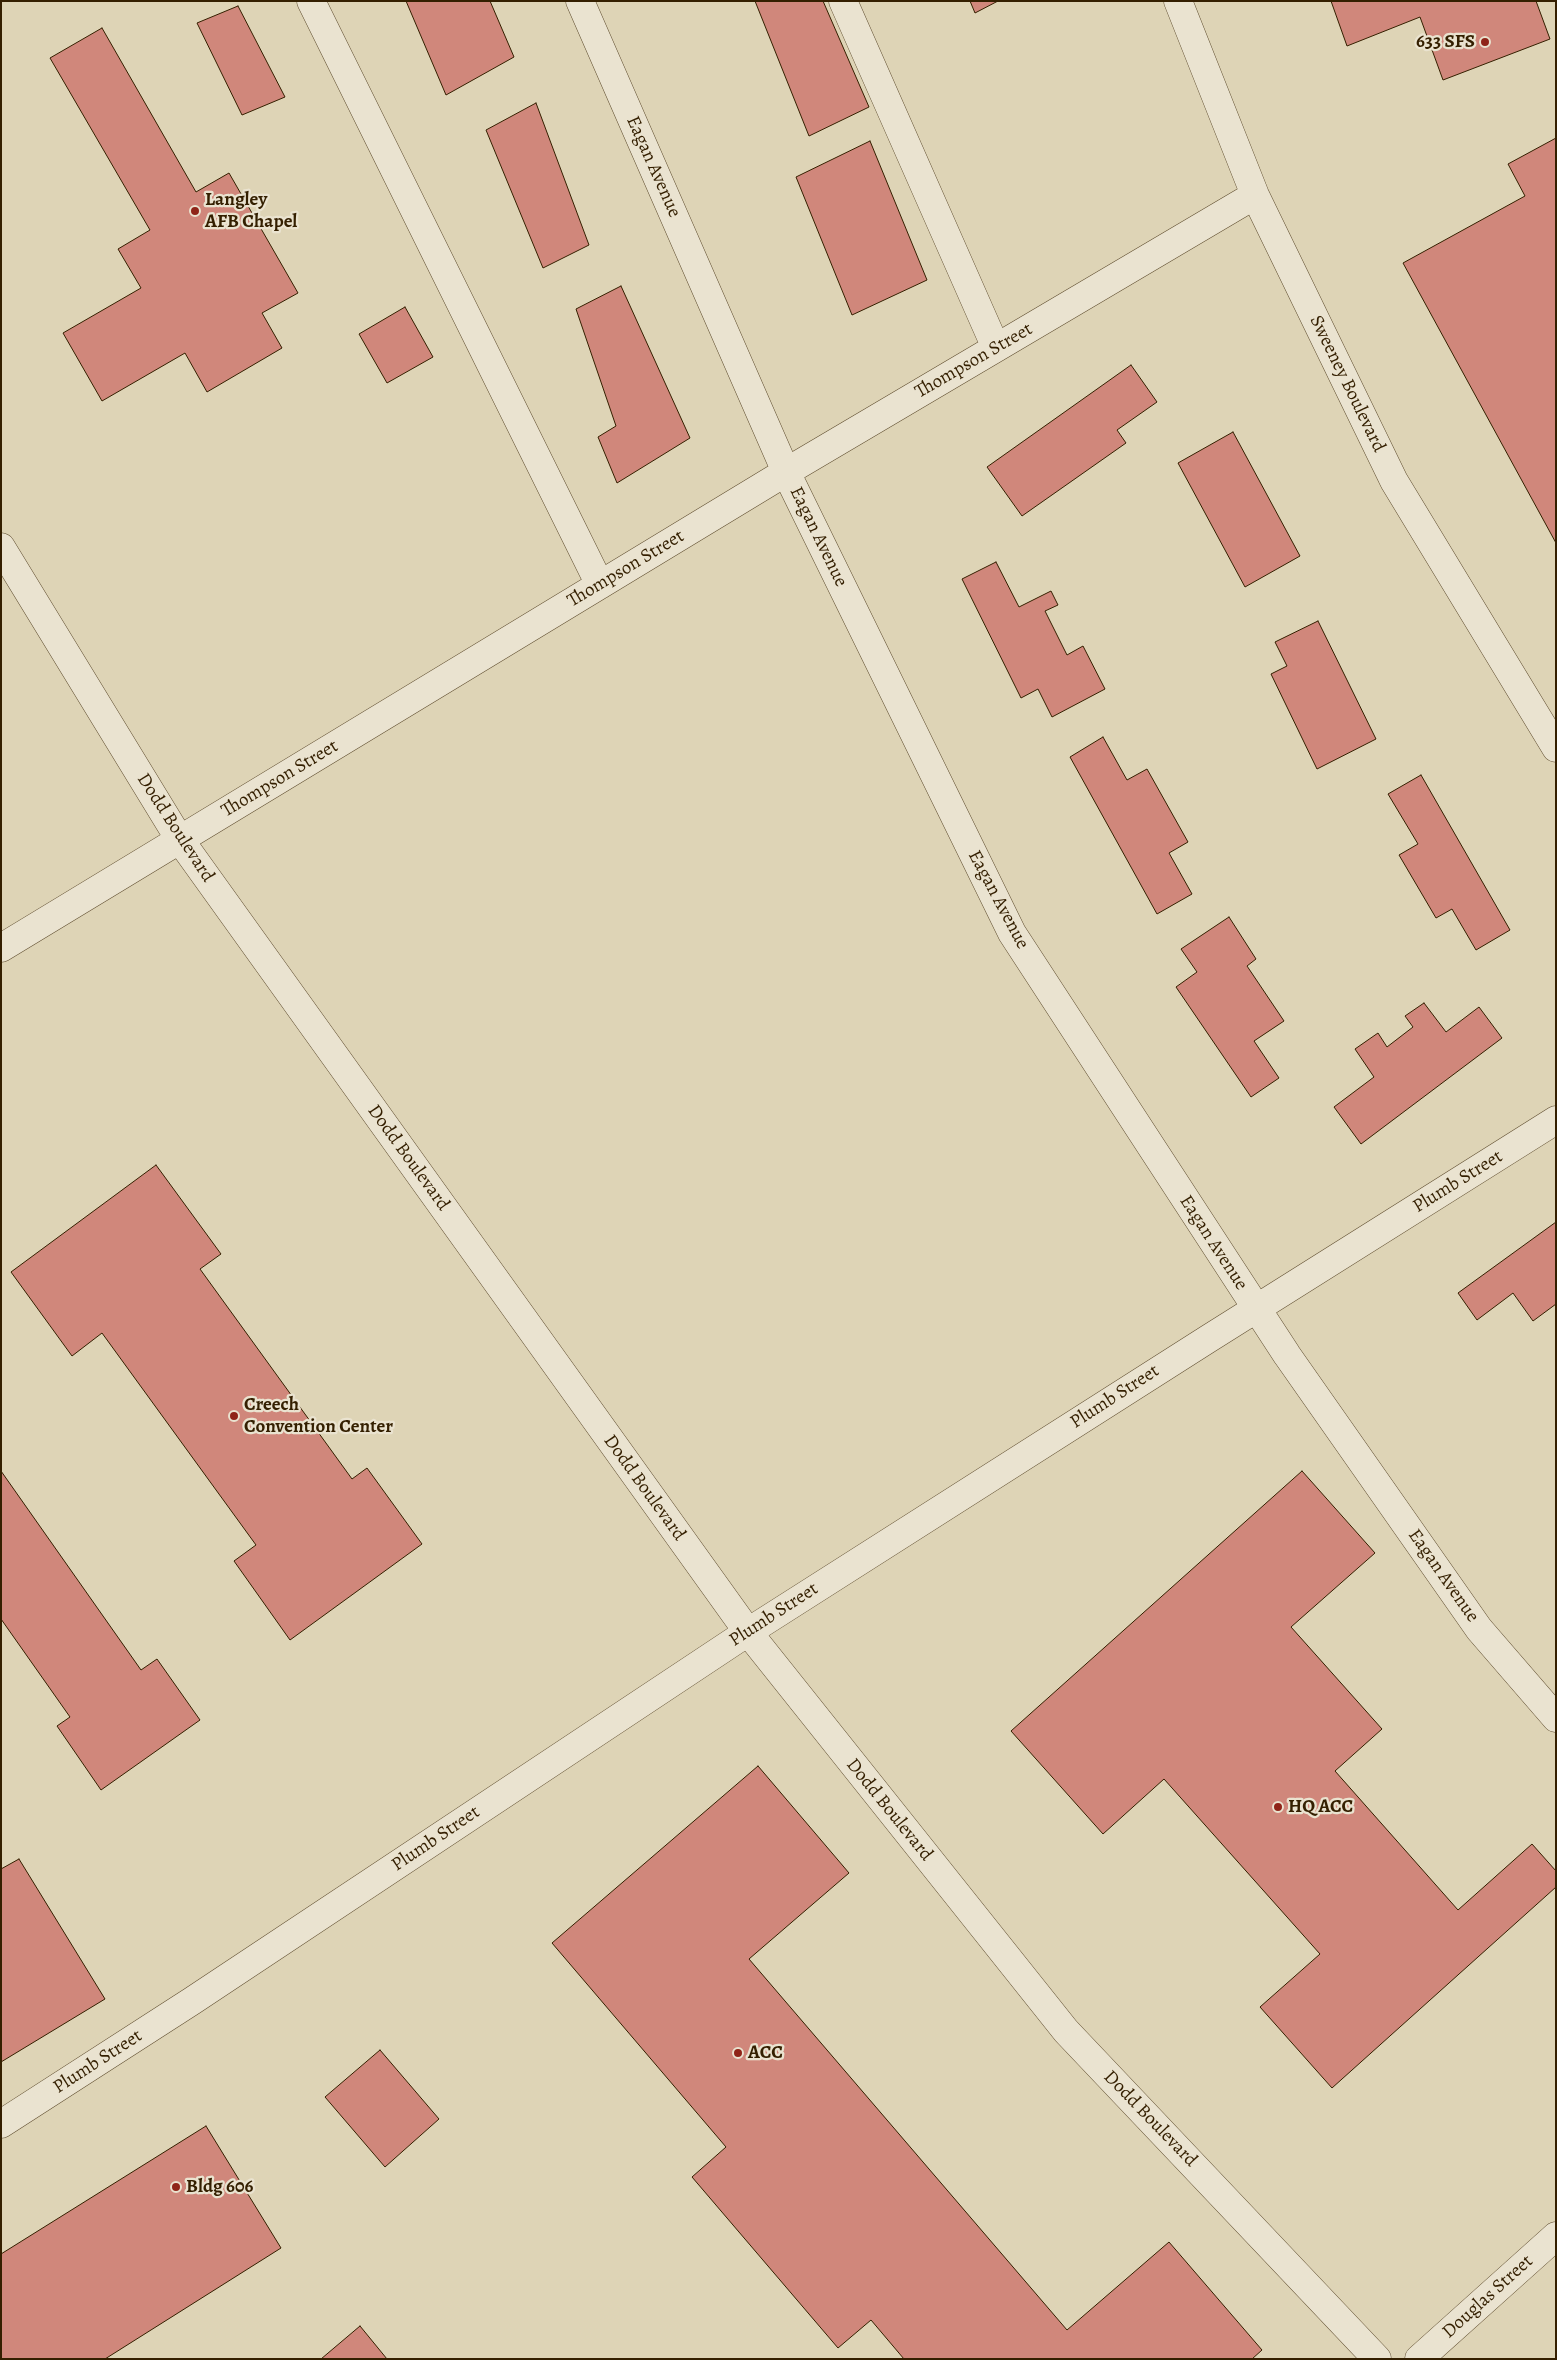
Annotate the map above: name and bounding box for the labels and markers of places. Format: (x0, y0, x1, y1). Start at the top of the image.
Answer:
place label: 633 SFS (1416, 31, 1475, 53)
marker: 633 SFS (1479, 36, 1491, 48)
place label: Langley AFB Chapel (205, 189, 297, 233)
marker: Langley AFB Chapel (189, 205, 201, 217)
place label: Creech Convention Center (244, 1394, 393, 1438)
marker: Creech Convention Center (228, 1410, 240, 1422)
place label: HQ ACC (1288, 1796, 1353, 1818)
marker: HQ ACC (1272, 1801, 1284, 1813)
place label: ACC (748, 2042, 783, 2064)
marker: ACC (732, 2047, 744, 2059)
place label: Bldg 606 (186, 2176, 253, 2198)
marker: Bldg 606 (170, 2181, 182, 2193)

